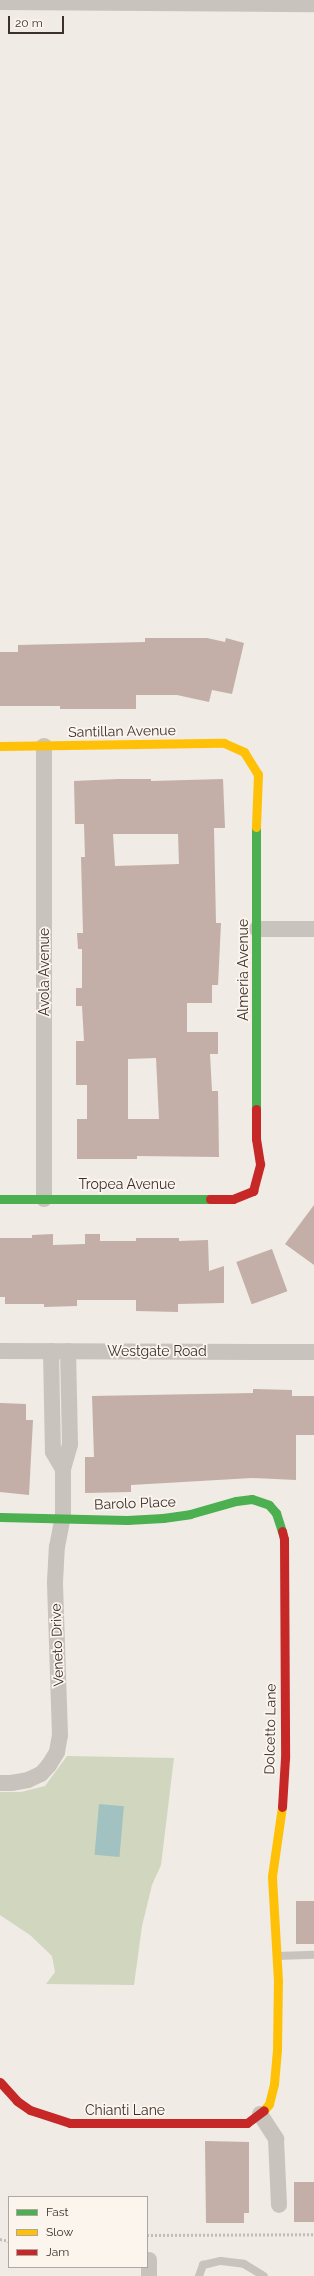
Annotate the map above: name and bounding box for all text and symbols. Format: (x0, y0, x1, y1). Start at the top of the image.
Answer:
scale bar (10, 8, 66, 34)
text: 20 m (15, 16, 43, 30)
street label: Santillan Avenue (68, 722, 176, 740)
street label: Almeria Avenue (235, 919, 251, 1021)
street label: Avola Avenue (36, 928, 52, 1016)
street label: Tropea Avenue (78, 1176, 176, 1192)
street label: Westgate Road (107, 1343, 207, 1359)
street label: Barolo Place (94, 1493, 176, 1513)
street label: Veneto Drive (47, 1603, 67, 1687)
street label: Dolcetto Lane (261, 1683, 279, 1775)
street label: Chianti Lane (85, 2102, 165, 2118)
legend (8, 2196, 148, 2268)
text: Fast (46, 2205, 69, 2219)
text: Slow (46, 2225, 73, 2239)
text: Jam (46, 2245, 69, 2259)

